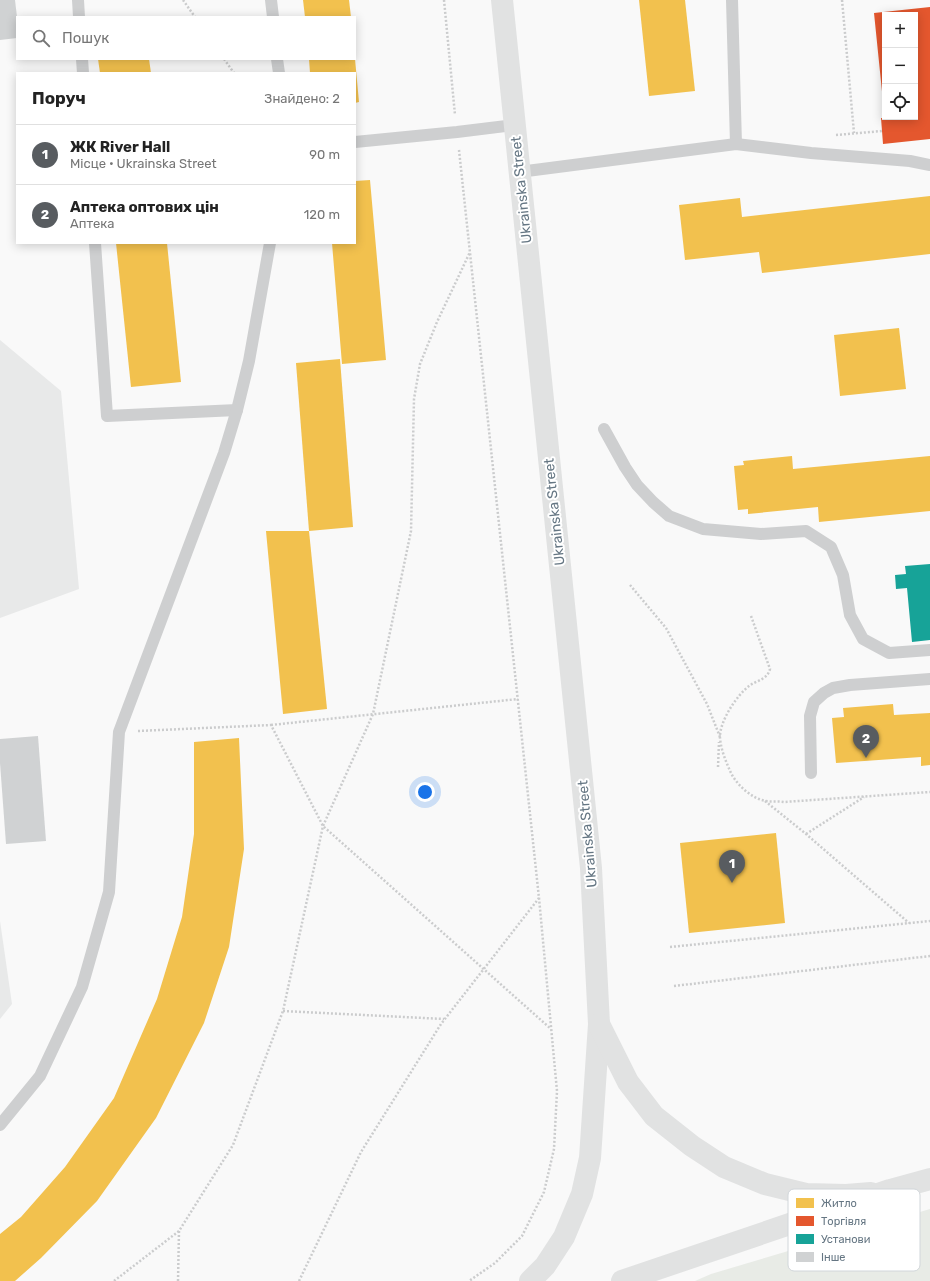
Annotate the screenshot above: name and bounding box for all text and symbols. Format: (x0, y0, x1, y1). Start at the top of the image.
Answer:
map controls (882, 12, 918, 120)
button: + (882, 12, 918, 48)
search box (16, 16, 356, 60)
icon: search (30, 27, 52, 49)
text: Пошук (62, 29, 109, 47)
button: − (882, 48, 918, 84)
button: locate (882, 84, 918, 120)
text: Поруч (32, 88, 86, 108)
text: Знайдено: 2 (264, 91, 340, 106)
street label: Ukrainska Street (507, 135, 536, 244)
text: ЖК River Hall (70, 138, 170, 156)
text: 1 (42, 147, 48, 162)
text: 90 m (309, 147, 340, 162)
text: Місце · Ukrainska Street (70, 156, 217, 171)
text: Аптека оптових цін (70, 198, 219, 216)
text: 2 (41, 207, 49, 222)
text: 120 m (304, 207, 340, 222)
text: Аптека (70, 216, 115, 231)
street label: Ukrainska Street (540, 457, 569, 566)
pin: 2 (853, 725, 879, 758)
street label: Ukrainska Street (574, 779, 601, 888)
your location (415, 782, 435, 802)
pin: 1 (719, 850, 745, 883)
legend (788, 1189, 920, 1271)
text: Житло (821, 1197, 857, 1210)
text: Торгівля (821, 1215, 866, 1228)
text: Установи (821, 1233, 870, 1246)
text: Інше (821, 1251, 846, 1264)

